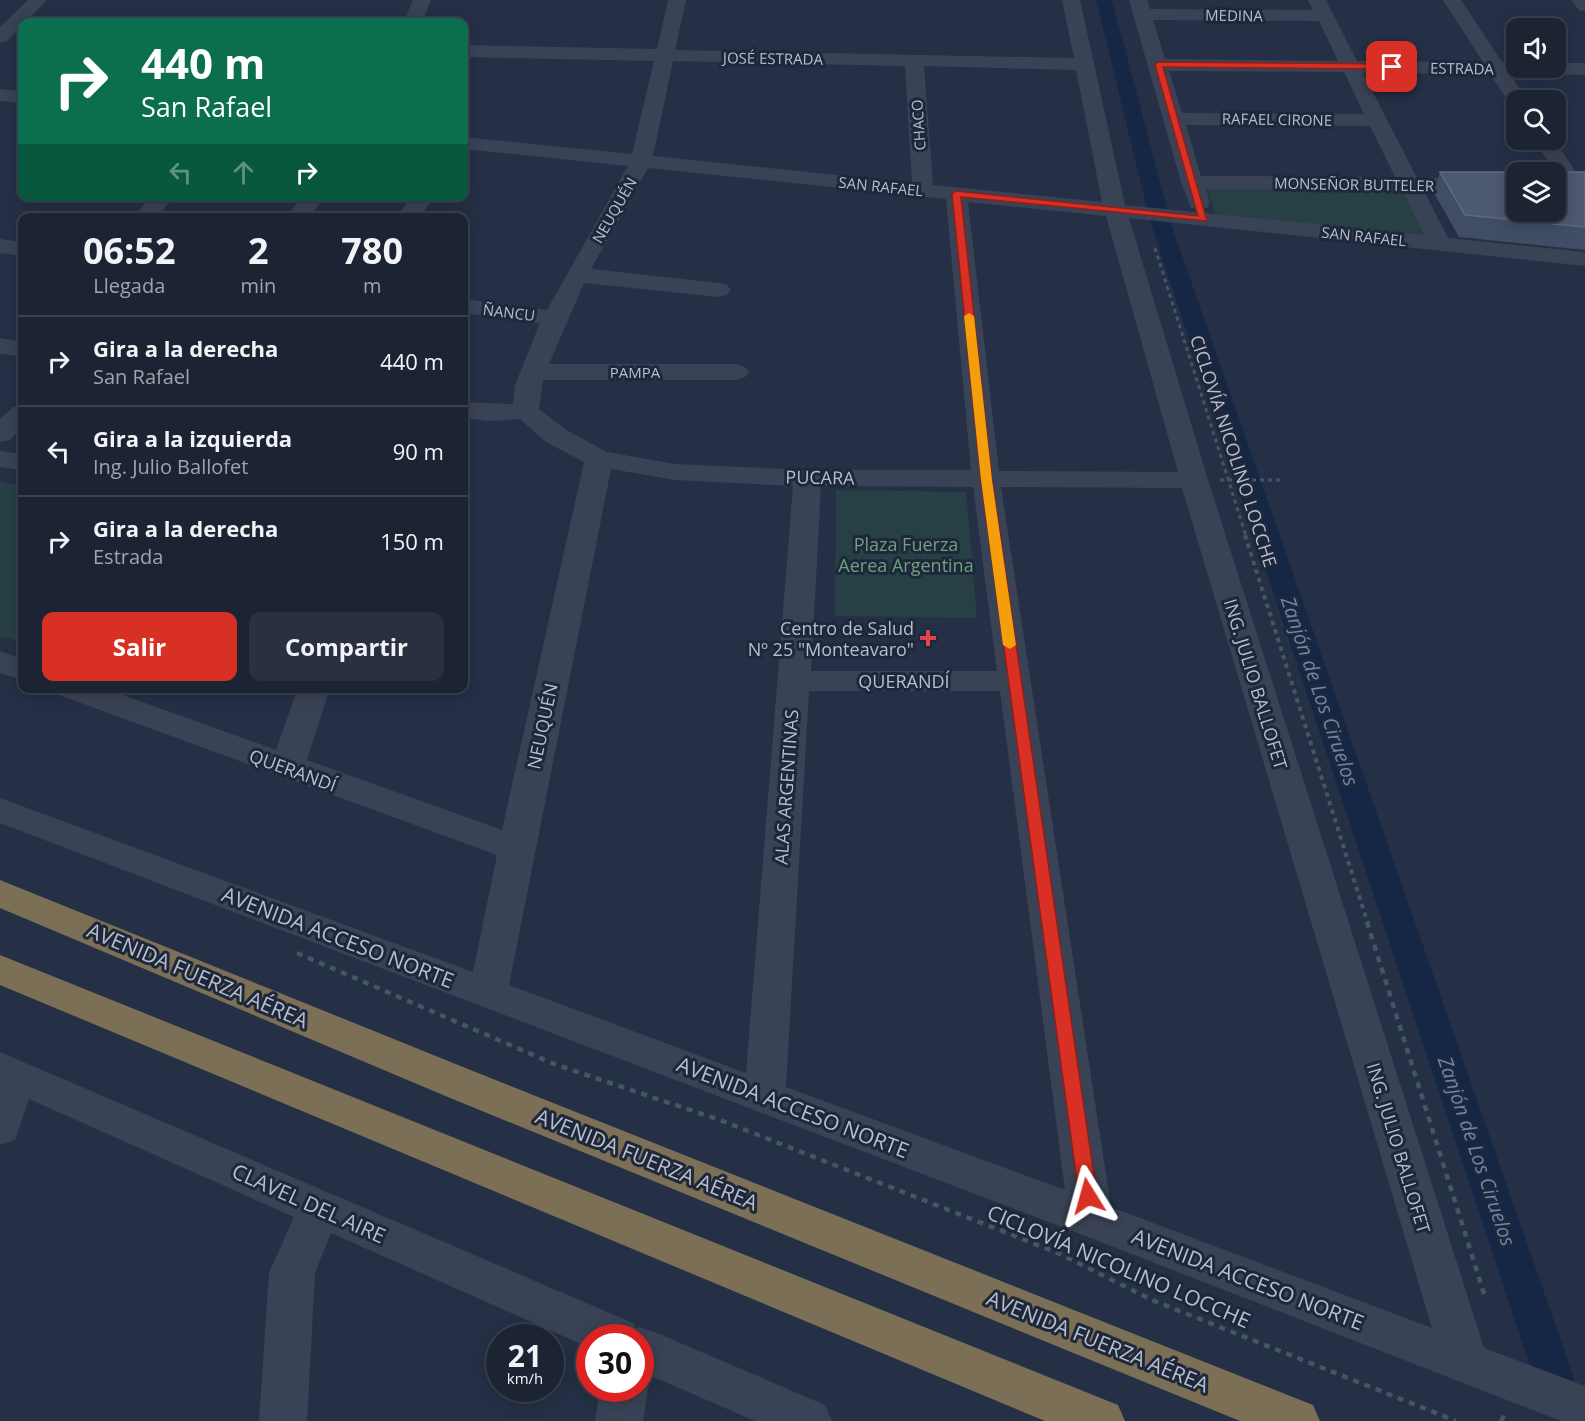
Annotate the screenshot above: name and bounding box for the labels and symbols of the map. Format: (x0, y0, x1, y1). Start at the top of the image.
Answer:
street label: MEDINA (1205, 4, 1264, 26)
pin (1366, 41, 1417, 92)
street label: JOSÉ ESTRADA (721, 47, 824, 69)
street label: ESTRADA (1430, 57, 1495, 79)
street label: CHACO (906, 99, 930, 151)
street label: RAFAEL CIRONE (1222, 108, 1332, 130)
street label: SAN RAFAEL (838, 172, 924, 200)
street label: NEUQUÉN (587, 173, 641, 247)
street label: MONSEÑOR BUTTELER (1274, 173, 1435, 195)
street label: SAN RAFAEL (1321, 222, 1407, 250)
street label: ÑANCU (482, 299, 536, 325)
street label: CICLOVÍA NICOLINO LOCCHE (1185, 332, 1283, 570)
street label: PAMPA (610, 362, 661, 382)
street label: PUCARA (785, 464, 855, 490)
park label: Plaza Fuerza Aerea Argentina (838, 532, 974, 577)
water label: Zanjón de Los Ciruelos (1275, 592, 1365, 790)
street label: ING. JULIO BALLOFET (1219, 596, 1293, 772)
place label: Centro de Salud Nº 25 "Monteavaro" (748, 616, 914, 661)
marker: Centro de Salud Nº 25 "Monteavaro" (919, 629, 937, 647)
street label: QUERANDÍ (858, 669, 951, 693)
street label: NEUQUÉN (521, 681, 563, 771)
street label: ALAS ARGENTINAS (769, 708, 803, 865)
street label: QUERANDÍ (246, 743, 341, 797)
street label: AVENIDA ACCESO NORTE (218, 880, 458, 994)
street label: AVENIDA FUERZA AÉREA (83, 916, 313, 1035)
street label: AVENIDA ACCESO NORTE (673, 1050, 913, 1164)
water label: Zanjón de Los Ciruelos (1432, 1052, 1522, 1250)
street label: ING. JULIO BALLOFET (1362, 1060, 1436, 1236)
street label: AVENIDA FUERZA AÉREA (532, 1102, 763, 1217)
street label: CLAVEL DEL AIRE (228, 1157, 390, 1249)
position arrow (1056, 1164, 1120, 1228)
street label: CICLOVÍA NICOLINO LOCCHE (983, 1198, 1255, 1334)
street label: AVENIDA ACCESO NORTE (1128, 1222, 1368, 1336)
street label: AVENIDA FUERZA AÉREA (983, 1284, 1214, 1399)
speed limit sign: 30 (576, 1324, 654, 1402)

